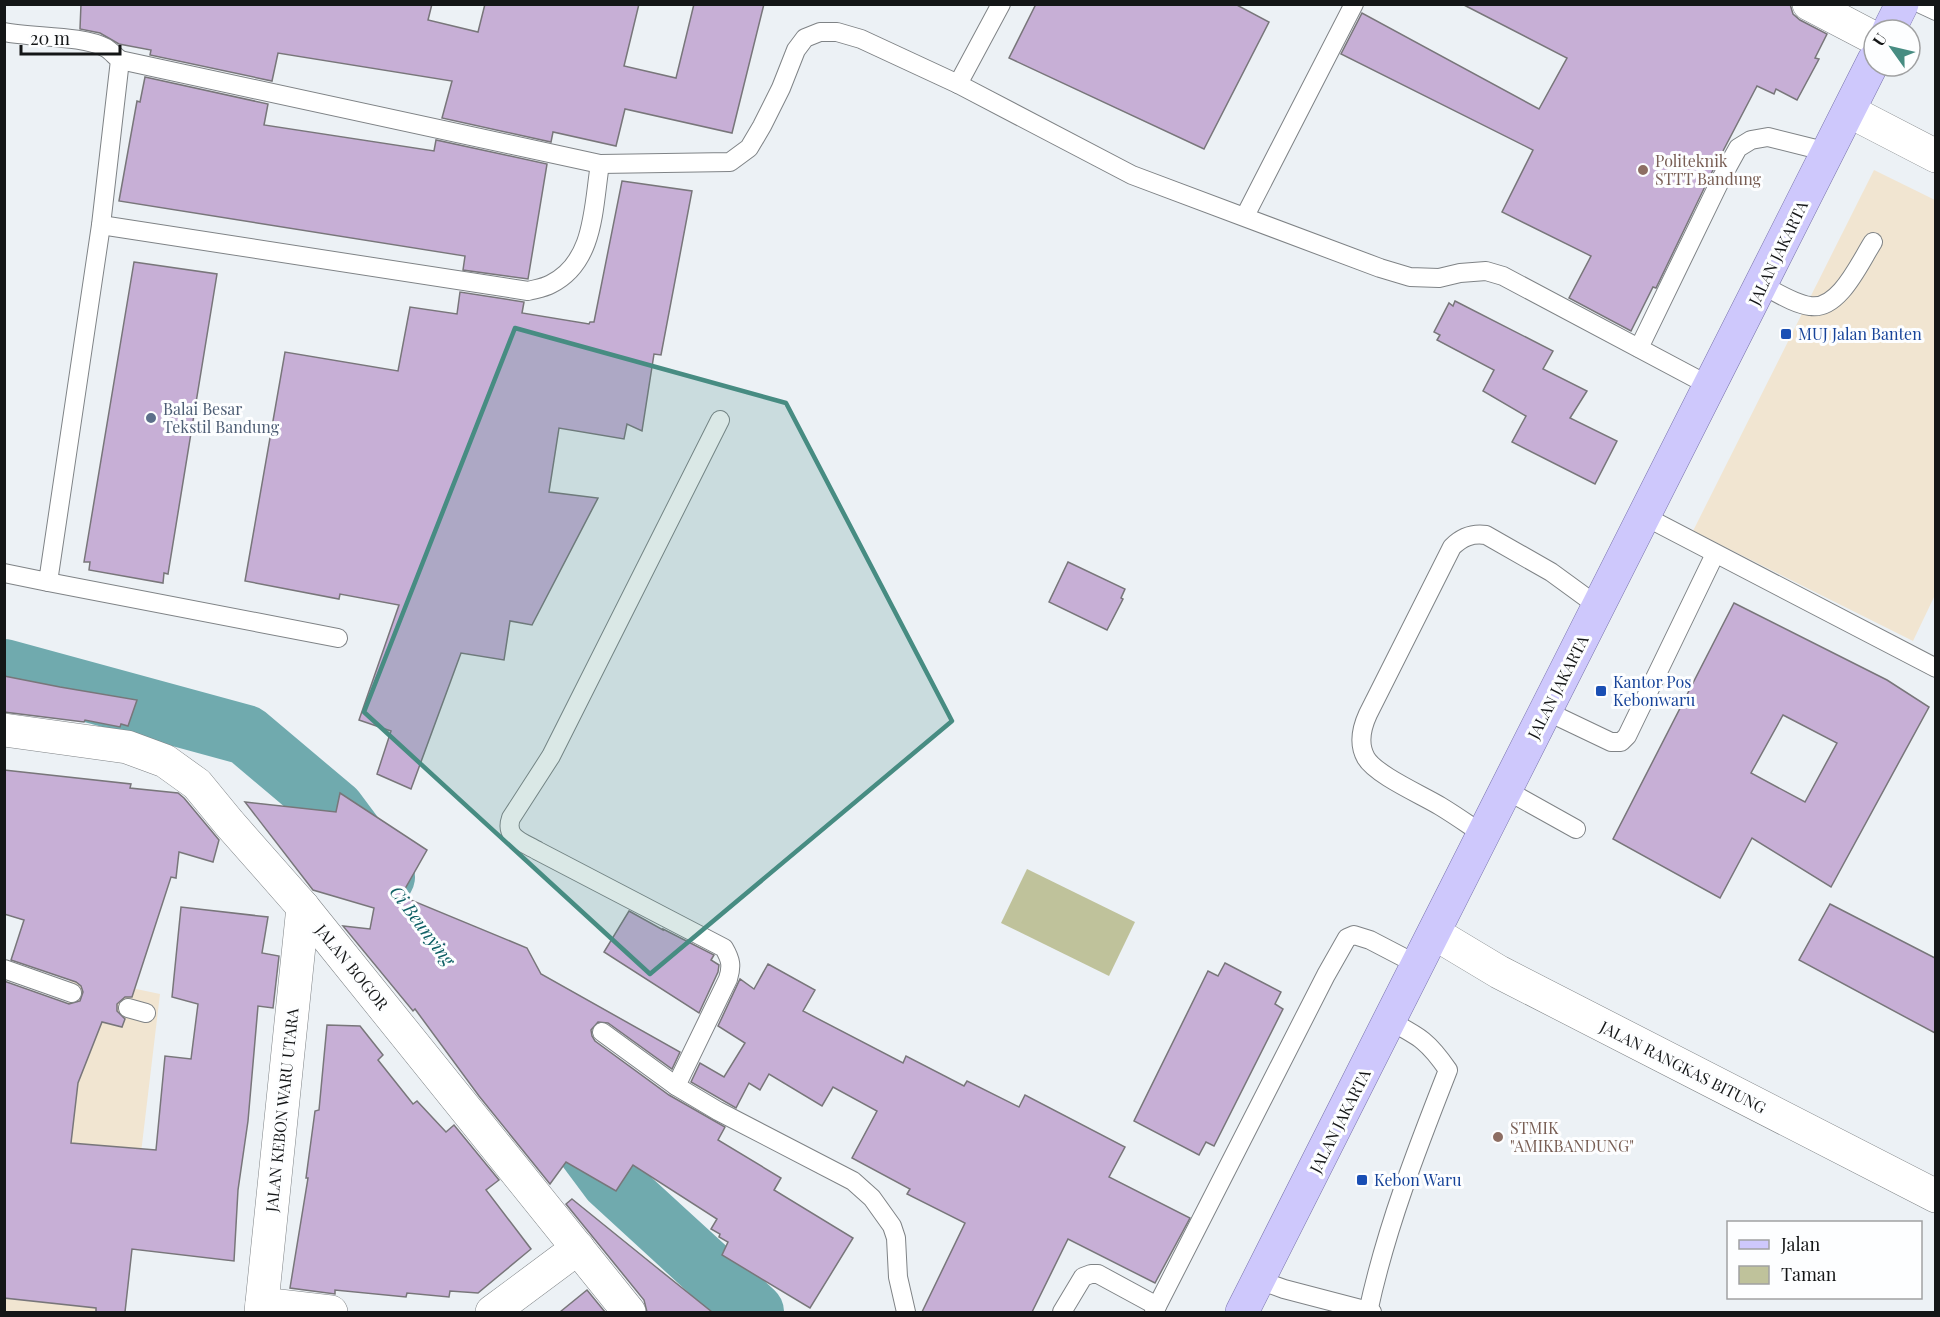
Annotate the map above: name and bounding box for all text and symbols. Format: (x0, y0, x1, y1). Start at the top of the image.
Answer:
scale bar (21, 18, 120, 56)
north arrow (1862, 18, 1922, 78)
text: 20 m (30, 26, 70, 50)
text: U (1867, 29, 1891, 50)
place label: Politeknik STTT Bandung (1655, 150, 1762, 189)
marker: Politeknik STTT Bandung (1636, 163, 1650, 177)
street label: JALAN JAKARTA (1743, 196, 1812, 309)
place label: MUJ Jalan Banten (1798, 323, 1922, 344)
marker: MUJ Jalan Banten (1779, 327, 1793, 341)
place label: Balai Besar Tekstil Bandung (163, 398, 280, 437)
marker: Balai Besar Tekstil Bandung (144, 411, 158, 425)
street label: JALAN JAKARTA (1522, 630, 1593, 743)
place label: Kantor Pos Kebonwaru (1613, 671, 1695, 710)
marker: Kantor Pos Kebonwaru (1594, 684, 1608, 698)
water label: Ci Beunying (385, 880, 462, 972)
street label: JALAN BOGOR (311, 919, 394, 1014)
street label: JALAN KEBON WARU UTARA (260, 1006, 303, 1214)
street label: JALAN RANGKAS BITUNG (1596, 1015, 1770, 1118)
street label: JALAN JAKARTA (1304, 1064, 1375, 1177)
place label: STMIK "AMIKBANDUNG" (1510, 1117, 1634, 1156)
marker: STMIK "AMIKBANDUNG" (1491, 1130, 1505, 1144)
place label: Kebon Waru (1374, 1169, 1461, 1190)
marker: Kebon Waru (1355, 1173, 1369, 1187)
legend (1727, 1221, 1922, 1299)
text: Jalan (1780, 1232, 1821, 1256)
text: Taman (1781, 1262, 1837, 1286)

